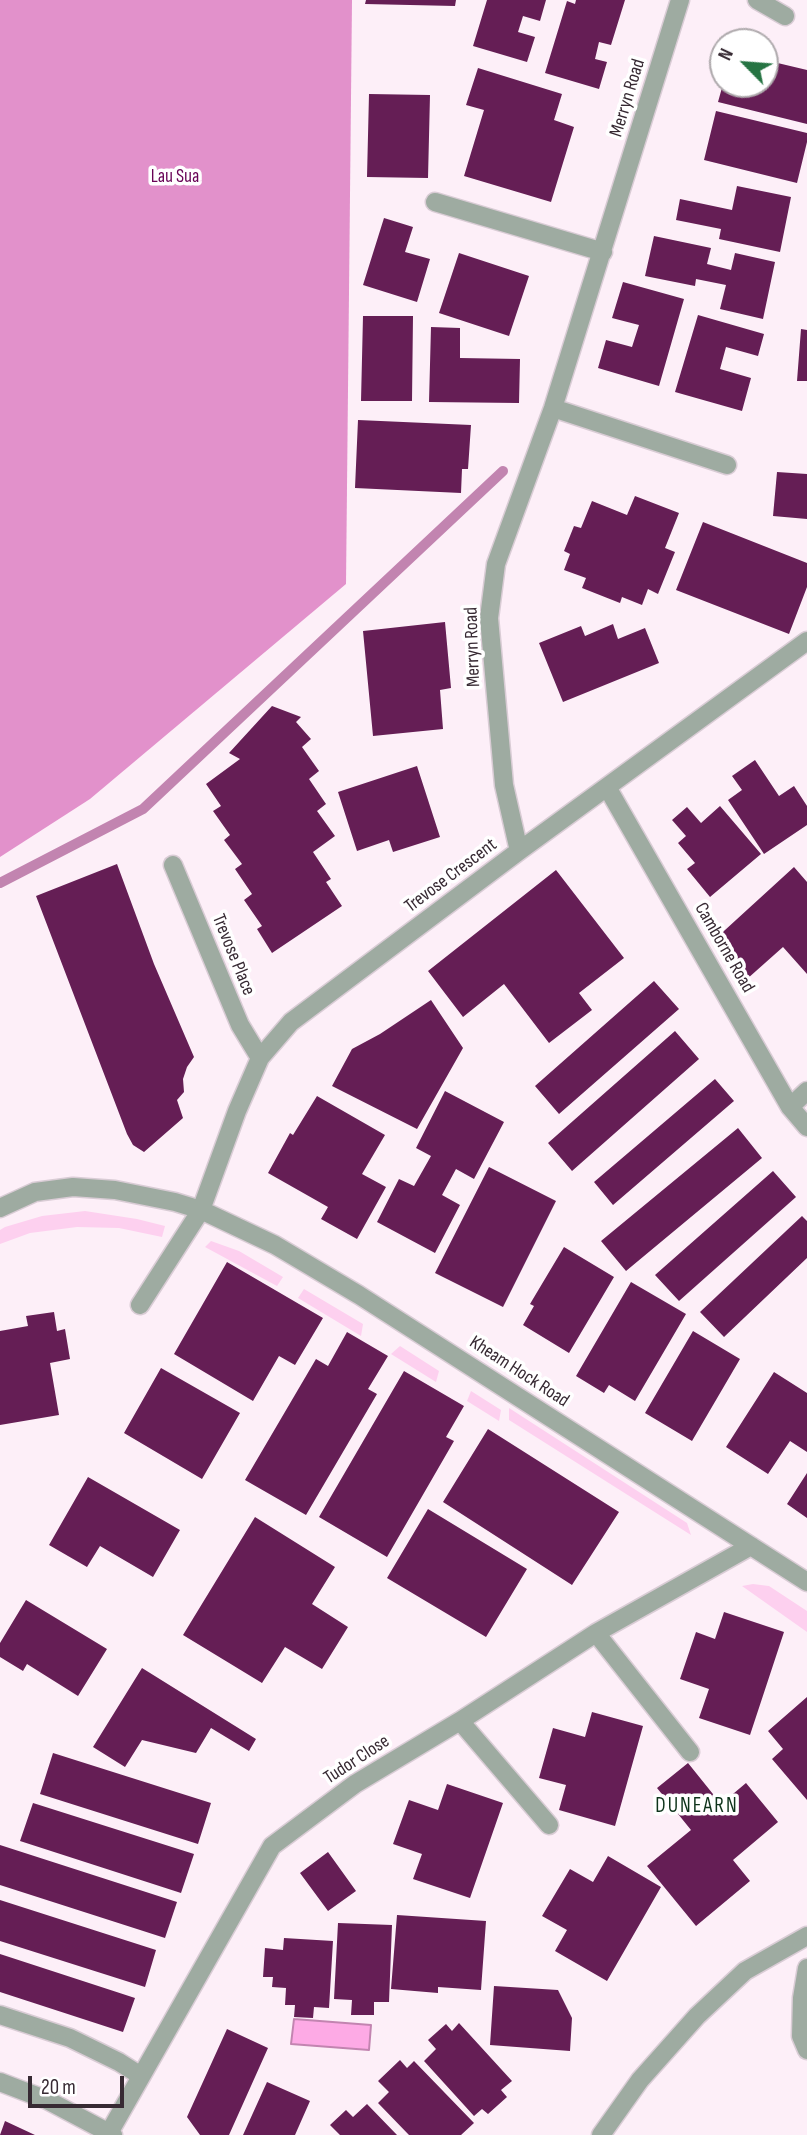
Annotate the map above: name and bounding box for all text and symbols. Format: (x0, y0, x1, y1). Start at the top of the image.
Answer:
north arrow (709, 28, 779, 98)
text: N (714, 45, 739, 64)
street label: Merryn Road (605, 56, 651, 140)
park label: Lau Sua (151, 166, 199, 188)
street label: Merryn Road (460, 607, 486, 687)
street label: Trevose Crescent (400, 834, 502, 918)
street label: Camborne Road (689, 899, 759, 997)
street label: Trevose Place (206, 911, 260, 999)
street label: Kheam Hock Road (465, 1331, 573, 1413)
street label: Tudor Close (320, 1730, 394, 1790)
district label: DUNEARN (656, 1794, 738, 1820)
scale bar (32, 2062, 128, 2106)
text: 20 m (41, 2075, 76, 2100)

